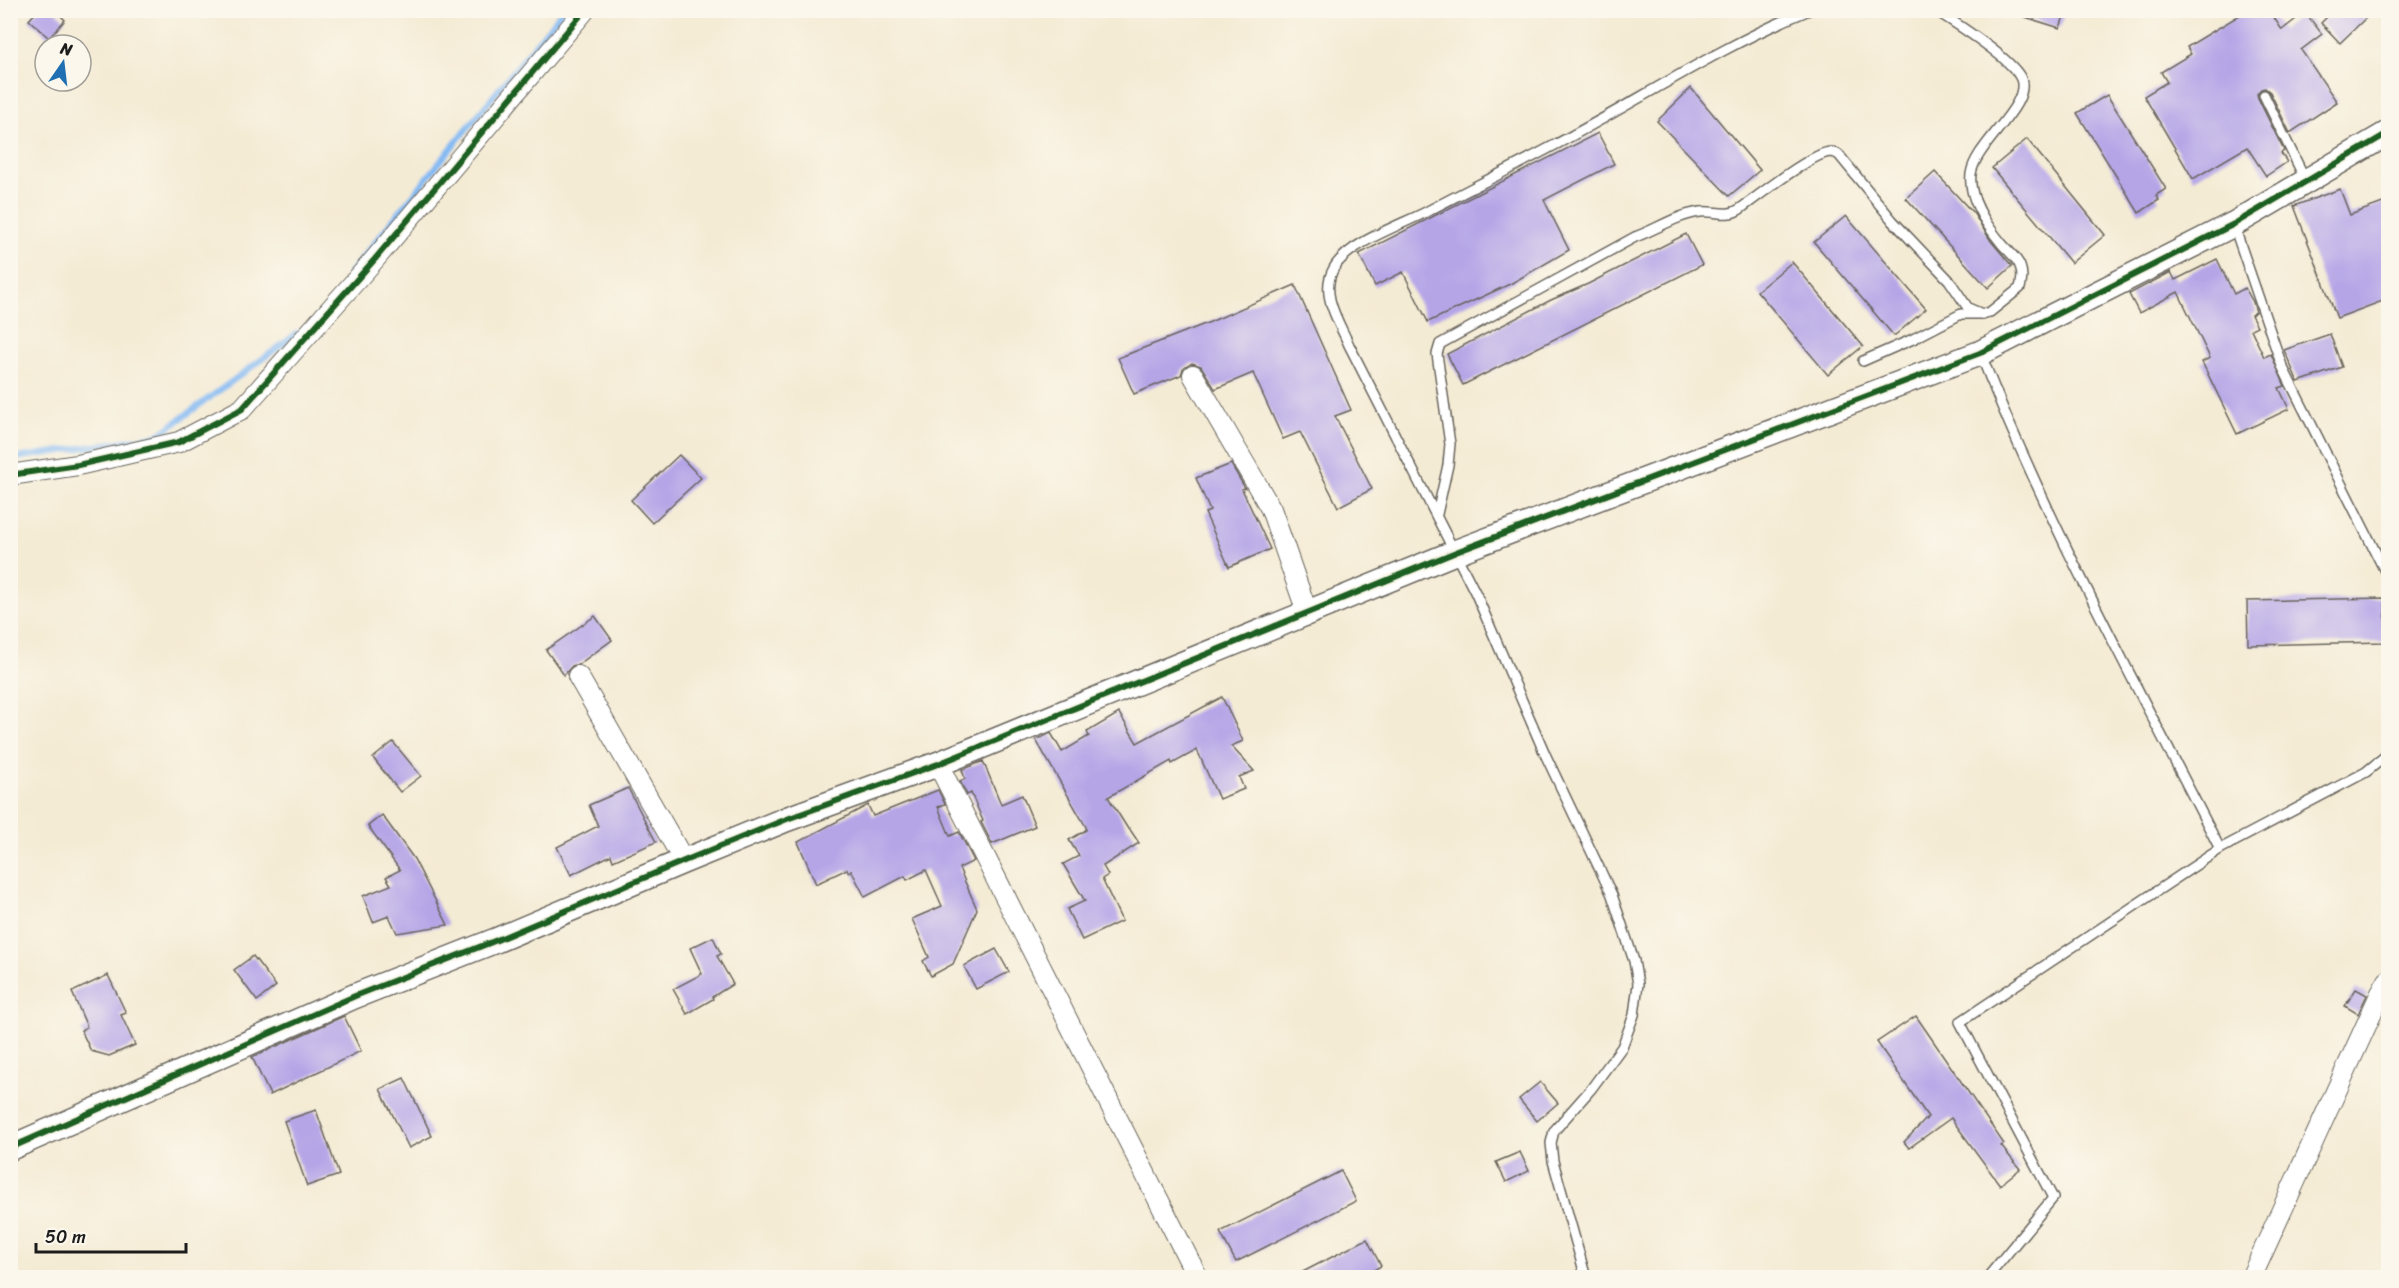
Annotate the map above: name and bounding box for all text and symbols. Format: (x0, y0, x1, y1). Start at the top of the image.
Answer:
north arrow (33, 33, 93, 93)
text: N (57, 33, 76, 65)
scale bar (36, 1216, 186, 1254)
text: 50 m (45, 1221, 86, 1253)

